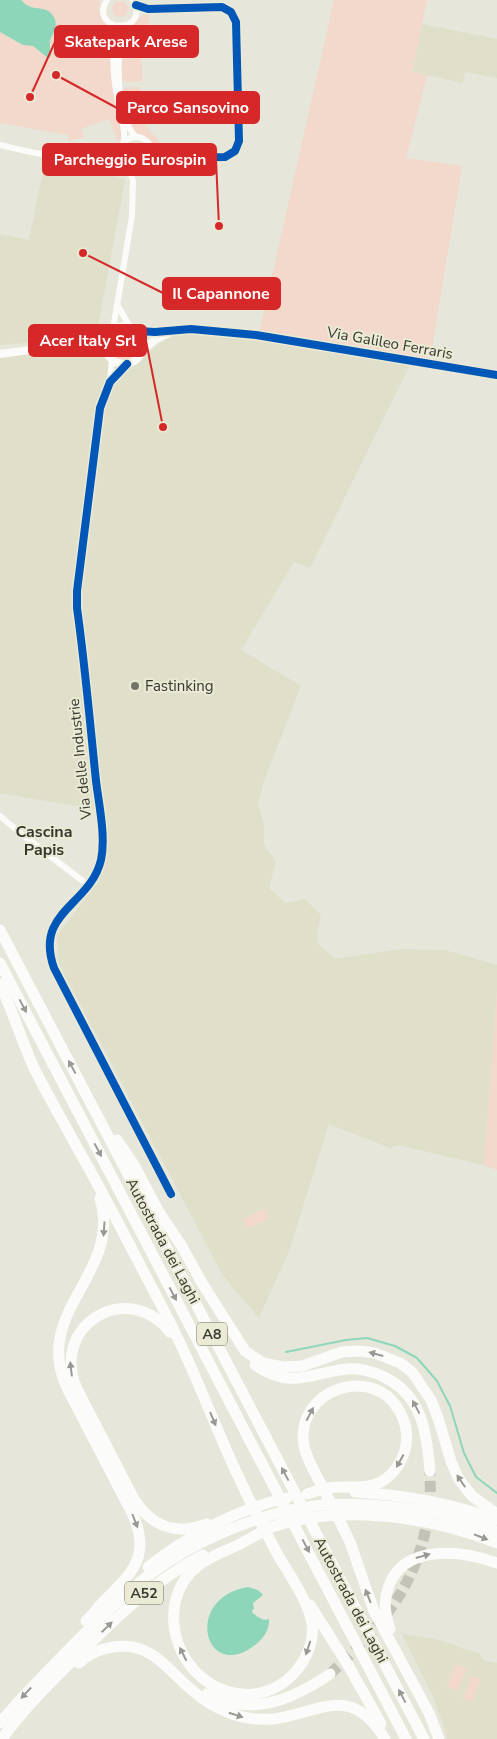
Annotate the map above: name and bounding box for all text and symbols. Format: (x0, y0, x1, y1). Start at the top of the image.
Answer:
callout: Skatepark Arese (55, 26, 198, 57)
text: Skatepark Arese (65, 31, 188, 53)
callout: Parco Sansovino (117, 92, 259, 123)
text: Parco Sansovino (127, 97, 249, 119)
callout: Parcheggio Eurospin (43, 144, 216, 175)
text: Parcheggio Eurospin (54, 149, 206, 171)
callout: Il Capannone (163, 278, 280, 309)
text: Il Capannone (172, 283, 270, 305)
street label: Via Galileo Ferraris (324, 322, 455, 364)
callout: Acer Italy Srl (29, 325, 146, 356)
text: Acer Italy Srl (40, 330, 136, 352)
place label: Fastinking (145, 676, 214, 696)
marker: Fastinking (129, 680, 141, 692)
street label: Via delle Industrie (64, 697, 96, 822)
district label: Cascina Papis (16, 821, 72, 861)
one-way arrow (19, 999, 27, 1013)
one-way arrow (68, 1060, 76, 1074)
one-way arrow (94, 1143, 102, 1157)
street label: Autostrada dei Laghi (121, 1174, 205, 1308)
one-way arrow (99, 1222, 107, 1238)
one-way arrow (169, 1287, 177, 1301)
road number: A8 (197, 1322, 227, 1346)
one-way arrow (368, 1349, 383, 1357)
one-way arrow (67, 1361, 75, 1377)
one-way arrow (412, 1400, 420, 1414)
one-way arrow (306, 1406, 314, 1421)
one-way arrow (209, 1412, 217, 1426)
one-way arrow (396, 1454, 404, 1468)
one-way arrow (281, 1468, 290, 1481)
one-way arrow (456, 1475, 466, 1488)
one-way arrow (132, 1514, 139, 1529)
street label: Autostrada dei Laghi (309, 1533, 393, 1667)
one-way arrow (474, 1533, 489, 1541)
one-way arrow (302, 1539, 310, 1554)
one-way arrow (415, 1552, 430, 1560)
road number: A52 (125, 1582, 163, 1605)
one-way arrow (364, 1588, 372, 1603)
one-way arrow (101, 1621, 113, 1633)
one-way arrow (304, 1640, 312, 1655)
one-way arrow (179, 1647, 187, 1661)
one-way arrow (20, 1687, 32, 1699)
one-way arrow (398, 1689, 406, 1703)
one-way arrow (229, 1711, 244, 1719)

